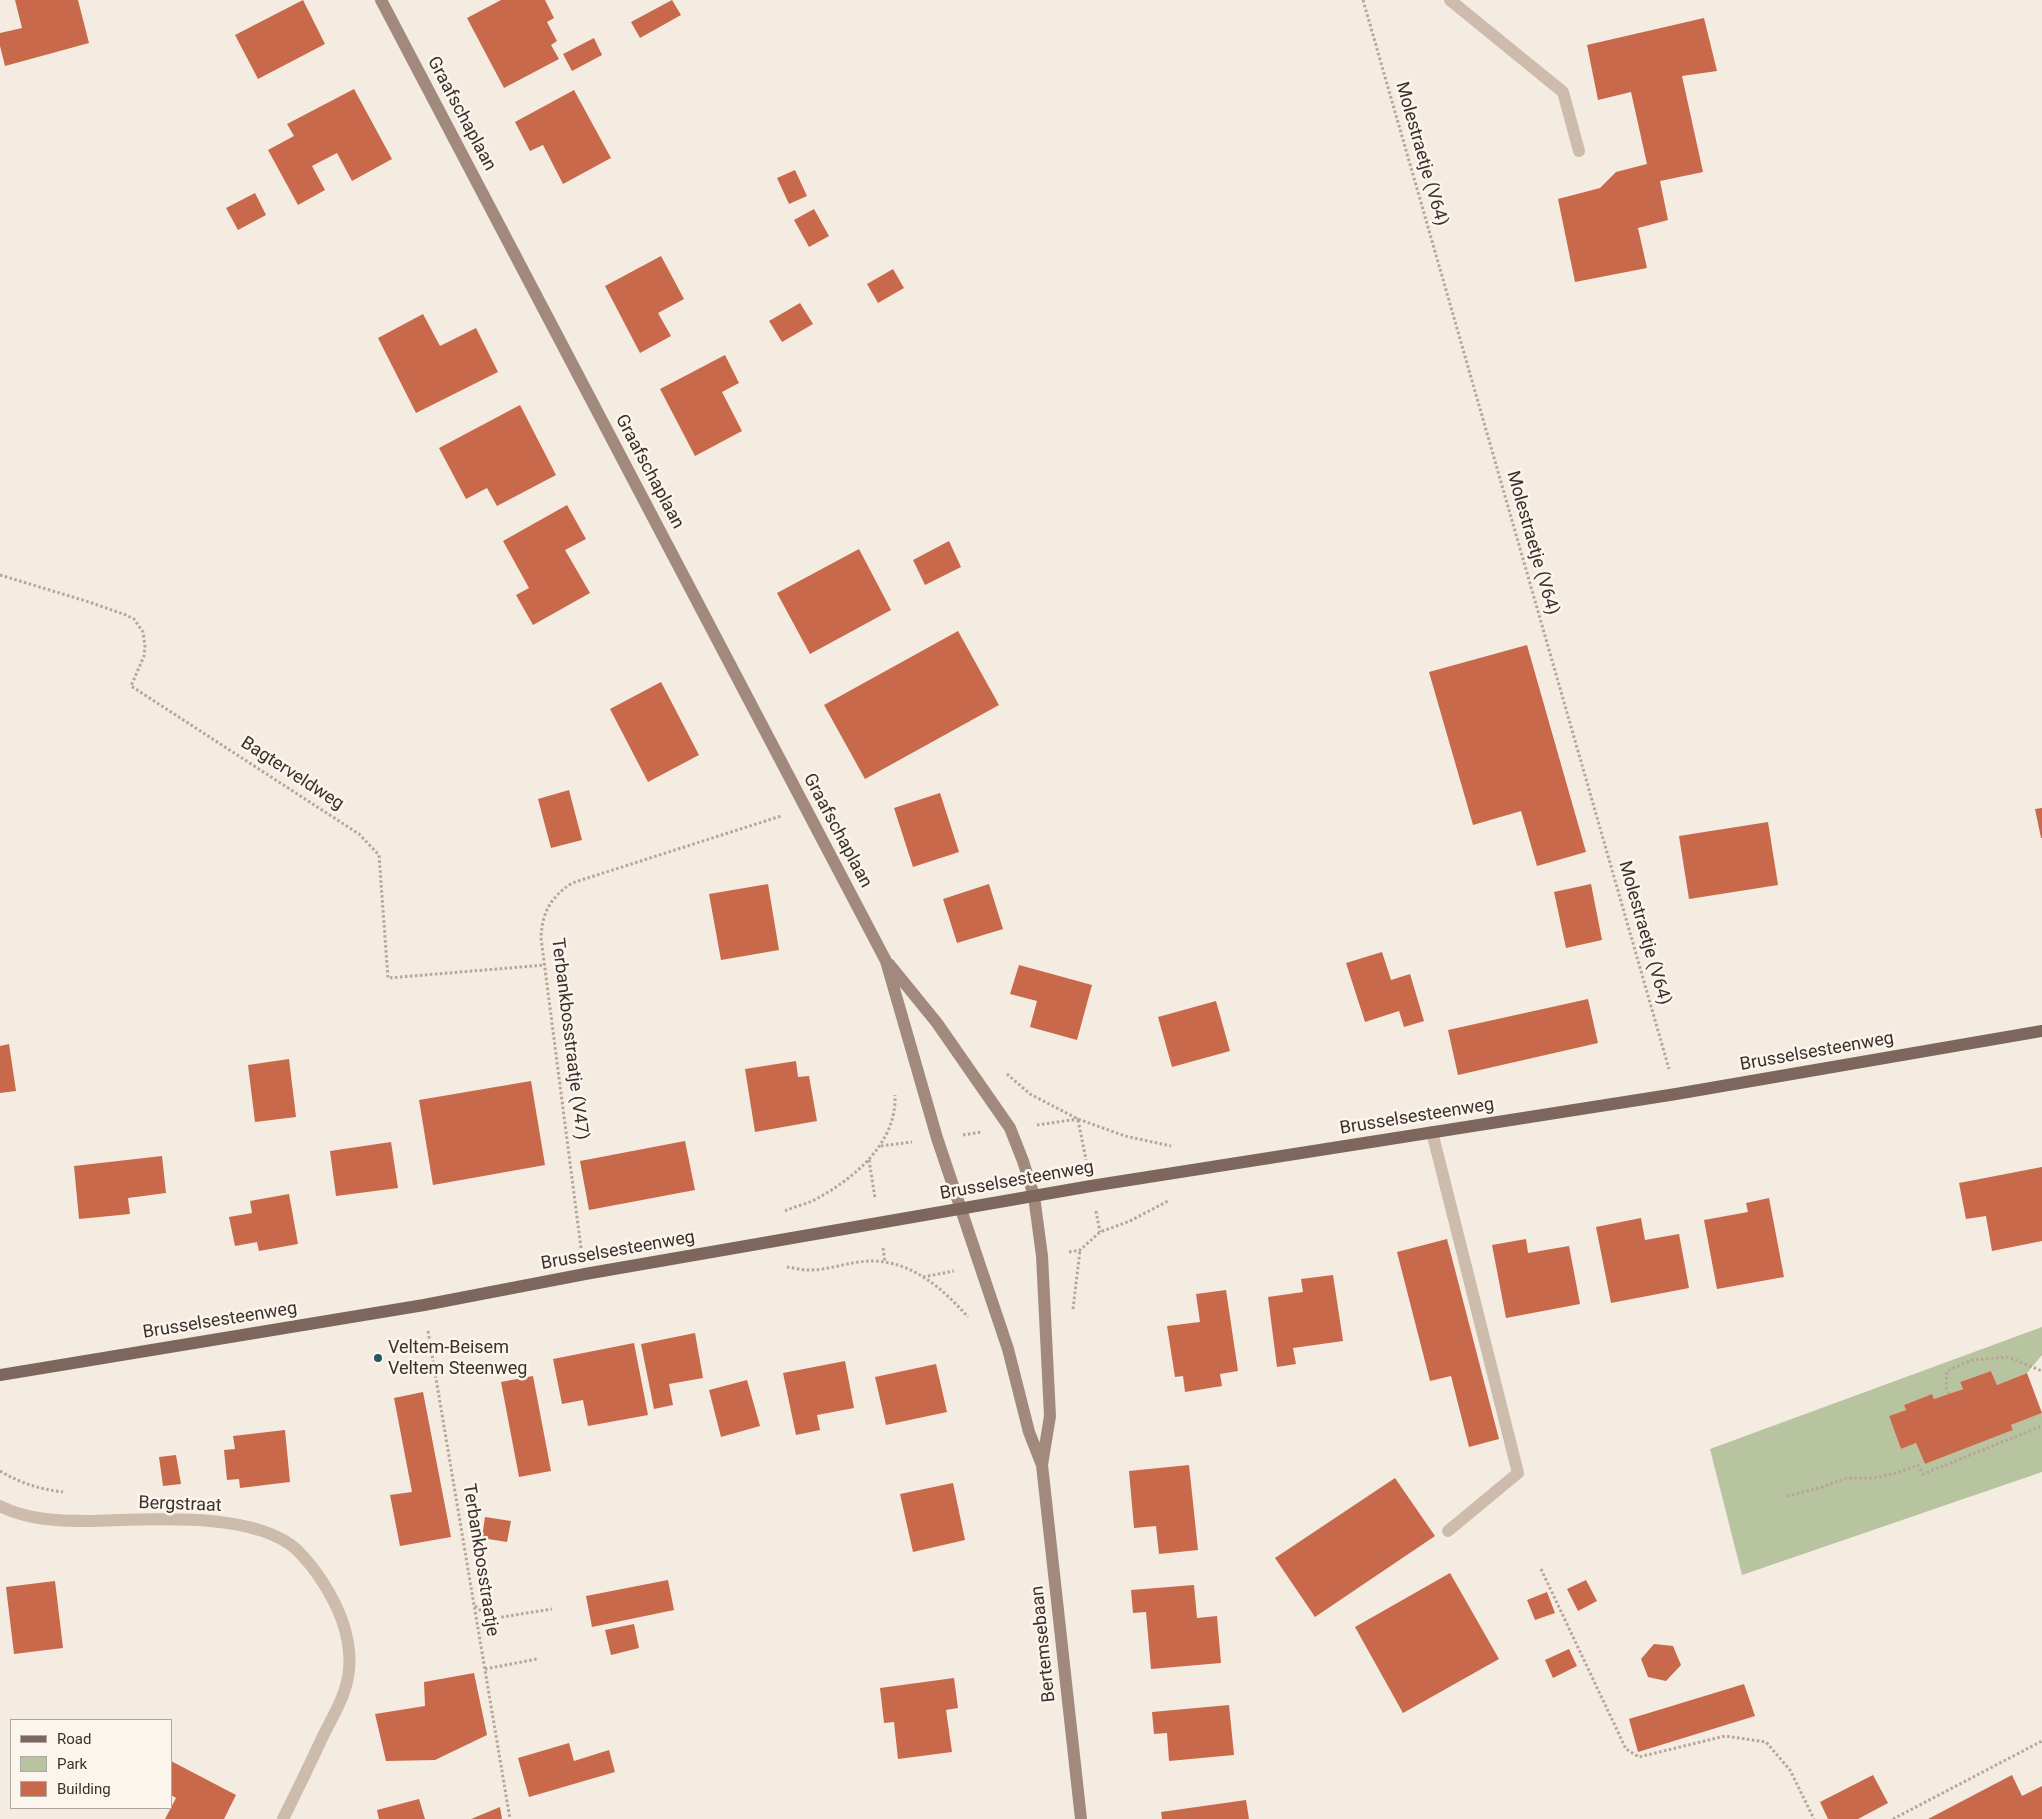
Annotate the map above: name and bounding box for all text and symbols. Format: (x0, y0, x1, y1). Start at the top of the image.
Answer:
street label: Graafschaplaan (422, 53, 500, 175)
street label: Molestraetje (V64) (1390, 80, 1452, 228)
street label: Graafschaplaan (610, 411, 688, 533)
street label: Molestraetje (V64) (1501, 469, 1563, 617)
street label: Bagterveldweg (236, 733, 348, 815)
street label: Graafschaplaan (798, 770, 876, 892)
street label: Molestraetje (V64) (1613, 859, 1675, 1007)
street label: Terbankbosstraatje (V47) (546, 937, 592, 1141)
street label: Brusselsesteenweg (1738, 1028, 1896, 1076)
street label: Brusselsesteenweg (1338, 1094, 1496, 1140)
street label: Brusselsesteenweg (938, 1157, 1096, 1205)
street label: Brusselsesteenweg (539, 1227, 697, 1275)
street label: Brusselsesteenweg (141, 1298, 299, 1344)
place label: Veltem-Beisem Veltem Steenweg (388, 1337, 527, 1380)
marker: Veltem-Beisem Veltem Steenweg (372, 1352, 384, 1364)
street label: Terbankbosstraatje (457, 1482, 503, 1638)
street label: Bergstraat (138, 1493, 222, 1517)
street label: Bertemsebaan (1027, 1585, 1061, 1703)
legend (10, 1719, 172, 1809)
text: Road (57, 1730, 91, 1748)
text: Park (57, 1755, 87, 1773)
text: Building (57, 1780, 111, 1798)

